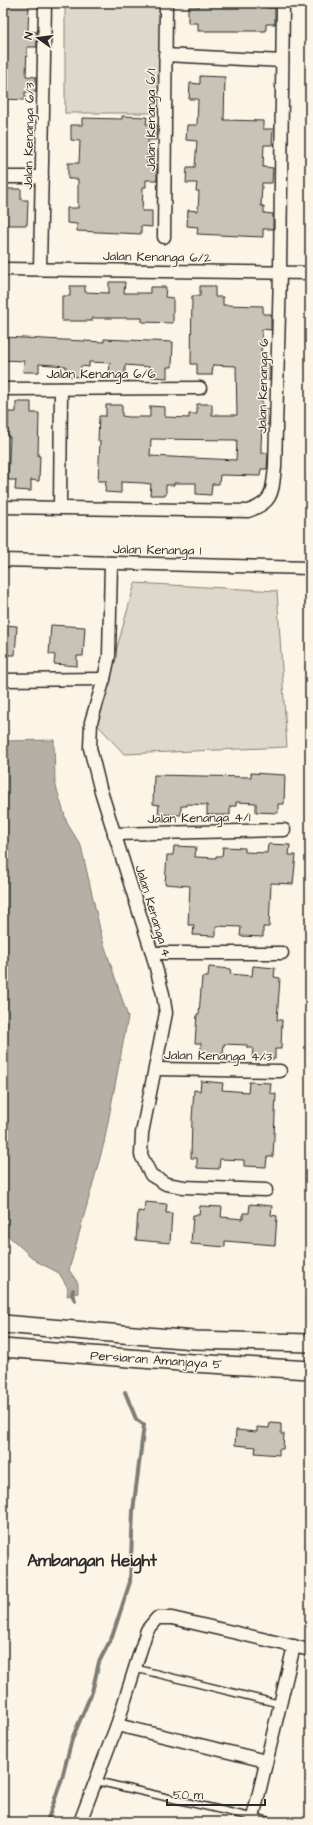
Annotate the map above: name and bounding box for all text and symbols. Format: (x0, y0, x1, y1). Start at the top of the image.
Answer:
north arrow (18, 18, 58, 58)
text: N (21, 30, 37, 41)
street label: Jalan Kenanga 6/1 (142, 68, 161, 171)
street label: Jalan Kenanga 6/3 (19, 82, 40, 190)
street label: Jalan Kenanga 6/2 (103, 247, 212, 268)
street label: Jalan Kenanga 6 (253, 338, 274, 434)
street label: Jalan Kenanga 6/6 (46, 365, 156, 384)
street label: Jalan Kenanga 1 (113, 540, 202, 561)
street label: Jalan Kenanga 4/1 (147, 808, 251, 829)
street label: Jalan Kenanga 4 (129, 863, 176, 960)
street label: Jalan Kenanga 4/3 (164, 1046, 273, 1067)
street label: Persiaran Amanjaya 5 (90, 1346, 222, 1375)
district label: Ambangan Height (27, 1549, 158, 1574)
scale bar (167, 1781, 265, 1807)
text: 50 m (173, 1787, 204, 1804)

